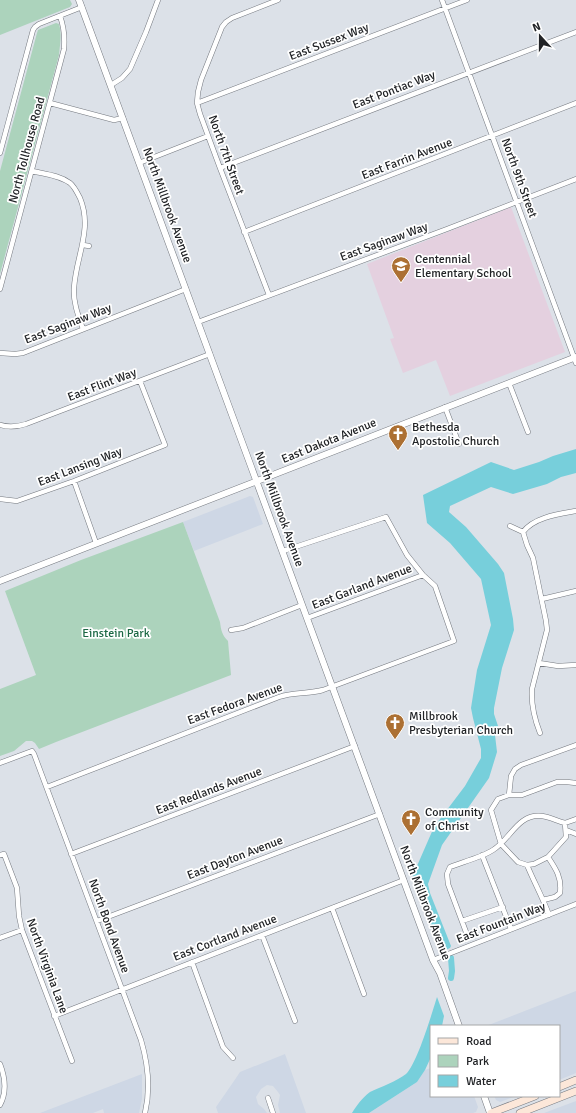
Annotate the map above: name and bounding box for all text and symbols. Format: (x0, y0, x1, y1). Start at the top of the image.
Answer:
north arrow (520, 16, 560, 56)
street label: East Sussex Way (287, 20, 371, 64)
text: N (531, 20, 542, 35)
street label: East Pontiac Way (351, 67, 438, 113)
street label: North Tollhouse Road (6, 95, 48, 205)
street label: North 7th Street (205, 113, 247, 197)
street label: East Farrin Avenue (360, 135, 454, 183)
street label: North 9th Street (498, 136, 540, 220)
street label: North Millbrook Avenue (139, 145, 195, 265)
street label: East Saginaw Way (338, 219, 430, 265)
place label: Centennial Elementary School (415, 252, 512, 281)
school or university icon: Centennial Elementary School (390, 255, 412, 283)
street label: East Saginaw Way (22, 300, 114, 348)
street label: East Flint Way (65, 365, 139, 405)
street label: East Dakota Avenue (279, 415, 379, 467)
place label: Bethesda Apostolic Church (412, 420, 499, 449)
church icon: Bethesda Apostolic Church (387, 423, 409, 451)
street label: East Lansing Way (36, 444, 125, 490)
street label: North Millbrook Avenue (251, 449, 307, 569)
street label: East Garland Avenue (310, 561, 414, 613)
park label: Einstein Park (82, 626, 150, 641)
street label: East Fedora Avenue (185, 680, 285, 728)
place label: Millbrook Presbyterian Church (409, 709, 513, 738)
church icon: Millbrook Presbyterian Church (384, 712, 406, 740)
street label: East Redlands Avenue (154, 764, 264, 818)
place label: Community of Christ (425, 805, 484, 834)
church icon: Community of Christ (400, 808, 422, 836)
street label: East Dayton Avenue (185, 833, 285, 883)
street label: North Millbrook Avenue (396, 844, 454, 962)
street label: North Bond Avenue (85, 877, 133, 975)
street label: East Fountain Way (454, 899, 548, 947)
street label: East Cortland Avenue (171, 911, 279, 965)
street label: North Virginia Lane (23, 917, 71, 1015)
legend (430, 1025, 560, 1097)
text: Road (466, 1034, 492, 1049)
text: Park (466, 1054, 489, 1069)
text: Water (466, 1074, 497, 1089)

